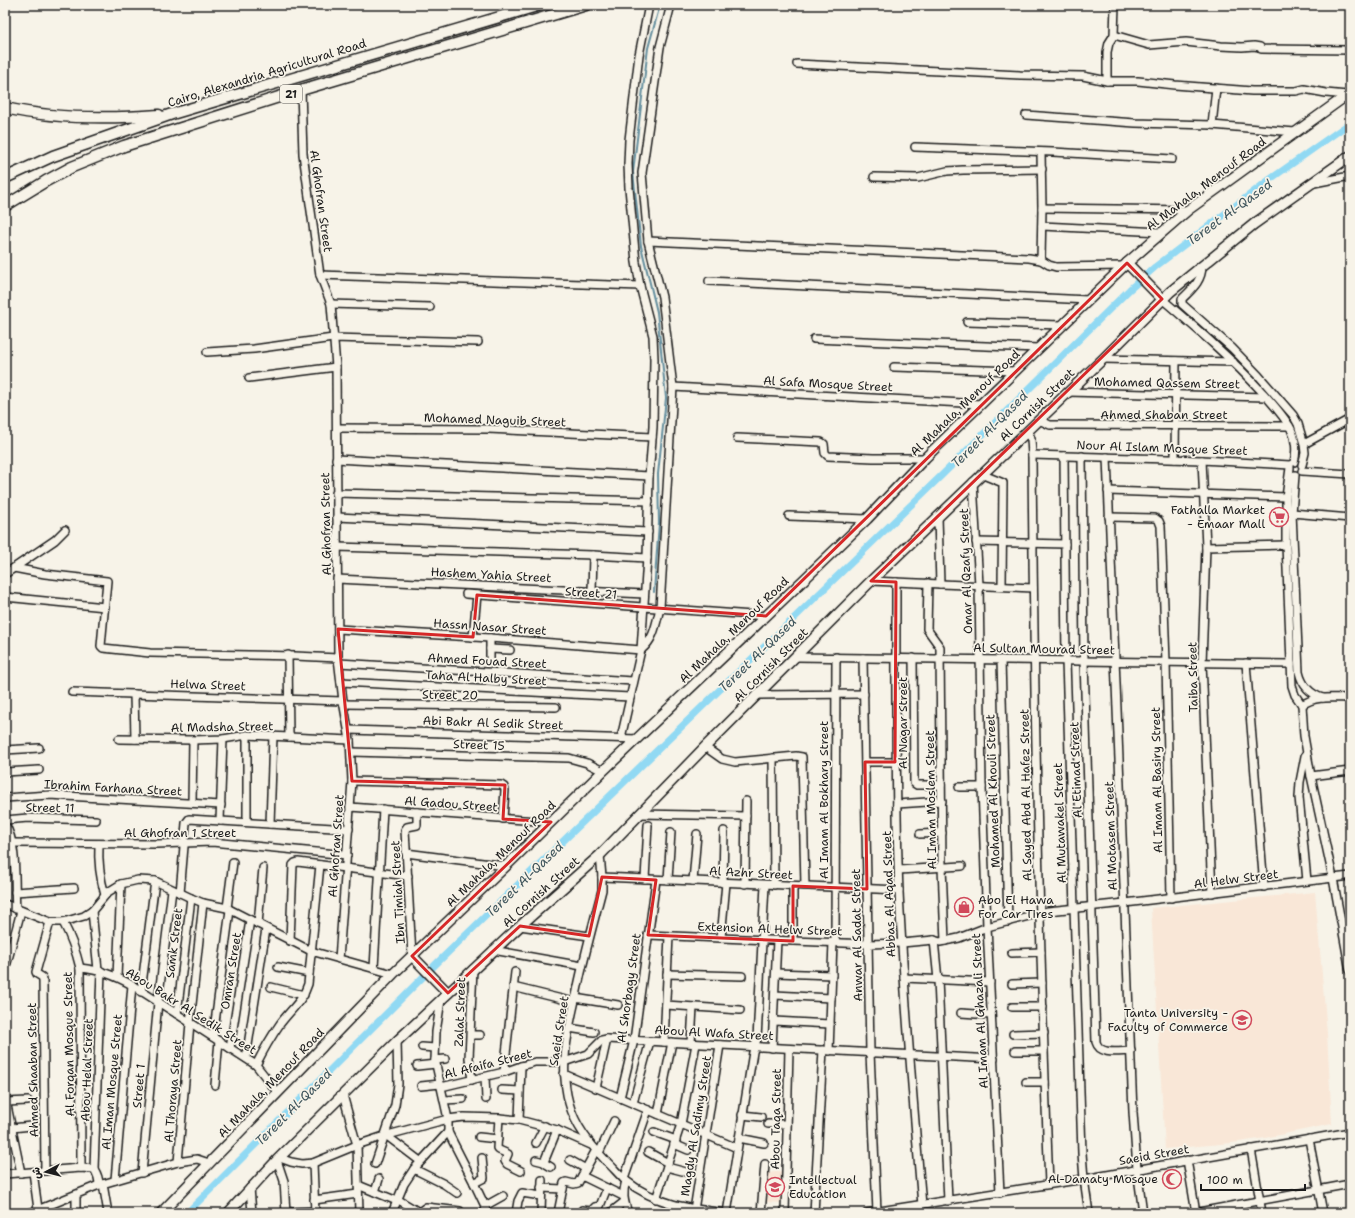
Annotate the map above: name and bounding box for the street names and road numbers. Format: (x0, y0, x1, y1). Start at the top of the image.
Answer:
street label: Cairo, Alexandria Agricultural Road (166, 35, 369, 111)
road number: 21 (280, 85, 302, 103)
street label: Al Mahala, Menouf Road (1143, 133, 1270, 234)
street label: Al Ghofran Street (306, 149, 336, 253)
street label: Al Mahala, Menouf Road (907, 346, 1024, 460)
street label: Al Cornish Street (996, 365, 1078, 445)
street label: Al Safa Mosque Street (763, 373, 893, 395)
street label: Mohamed Qassem Street (1094, 374, 1240, 392)
street label: Ahmed Shaban Street (1100, 407, 1228, 423)
street label: Mohamed Naguib Street (424, 410, 566, 430)
street label: Nour Al Islam Mosque Street (1076, 437, 1248, 459)
street label: Al Ghofran Street (317, 472, 335, 576)
street label: Omar Al Qzafy Street (956, 508, 976, 634)
street label: Hashem Yahia Street (430, 564, 552, 586)
street label: Al Mahala, Menouf Road (676, 573, 793, 687)
street label: Street 21 (564, 583, 618, 603)
street label: Hassn Nasar Street (433, 615, 547, 639)
street label: Al Cornish Street (730, 624, 812, 706)
street label: Al Sultan Mourad Street (973, 640, 1115, 658)
street label: Taiba Street (1184, 642, 1202, 712)
street label: Ahmed Fouad Street (427, 650, 547, 672)
street label: Taha Al Halby Street (425, 667, 547, 689)
street label: Helwa Street (170, 676, 246, 694)
street label: Al Nagar Street (895, 677, 911, 769)
street label: Street 20 (422, 687, 478, 703)
street label: Al Imam Al Basiry Street (1148, 707, 1166, 853)
street label: Al Sayed Abd Al Hafez Street (1016, 709, 1036, 881)
street label: Abi Bakr Al Sedik Street (422, 713, 564, 733)
street label: Mohamed Al Khouli Street (982, 714, 1004, 868)
street label: Al Madsha Street (170, 718, 274, 736)
street label: Al Imam Al Bokhary Street (816, 721, 832, 879)
street label: Al Etimad Street (1066, 721, 1086, 819)
street label: Al Imam Moslem Street (922, 730, 940, 870)
street label: Street 15 (453, 736, 505, 754)
street label: Al Mutawakel Street (1050, 762, 1070, 884)
street label: Ibrahim Farhana Street (43, 776, 183, 800)
street label: Al Motasem Street (1101, 781, 1121, 891)
street label: Al Gadou Street (404, 793, 498, 815)
street label: Al Ghofran Street (324, 794, 348, 898)
street label: Al Mahala, Menouf Road (443, 797, 560, 911)
street label: Street 11 (25, 800, 75, 816)
street label: Al Ghofran 1 Street (124, 825, 236, 841)
street label: Abbas Al Aqad Street (879, 830, 899, 958)
street label: Ibn Timiah Street (387, 840, 409, 944)
street label: Al Cornish Street (499, 853, 583, 931)
street label: Al Azhr Street (709, 863, 793, 883)
street label: Al Helw Street (1193, 866, 1279, 892)
street label: Anwar Al Sadat Street (848, 868, 866, 1002)
street label: Samk Street (162, 907, 186, 979)
street label: Extension Al Helw Street (697, 918, 843, 940)
street label: Omran Street (217, 931, 245, 1011)
street label: Al Shorbagy Street (613, 932, 645, 1044)
street label: Al Imam Al Ghazali Street (968, 933, 992, 1089)
street label: Abou Bakr Al Sedik Street (123, 964, 259, 1058)
street label: Al Forqan Mosque Street (60, 971, 78, 1117)
street label: Zalat Street (451, 977, 469, 1047)
street label: Saeid Street (546, 995, 572, 1067)
street label: Ahmed Shaaban Street (24, 1002, 42, 1138)
street label: Al Iman Mosque Street (98, 1013, 126, 1151)
street label: Abou Helal Street (77, 1018, 97, 1122)
street label: Abou Al Wafa Street (654, 1022, 774, 1044)
street label: Al Mahala, Menouf Road (214, 1024, 328, 1141)
street label: Al Thoraya Street (161, 1039, 185, 1143)
street label: Al Afaifa Street (442, 1045, 534, 1083)
street label: Magdy Al Sadimy Street (677, 1055, 715, 1197)
street label: Street 1 (129, 1063, 149, 1109)
street label: Abou Taqa Street (767, 1068, 785, 1170)
street label: Saeid Street (1118, 1141, 1190, 1169)

